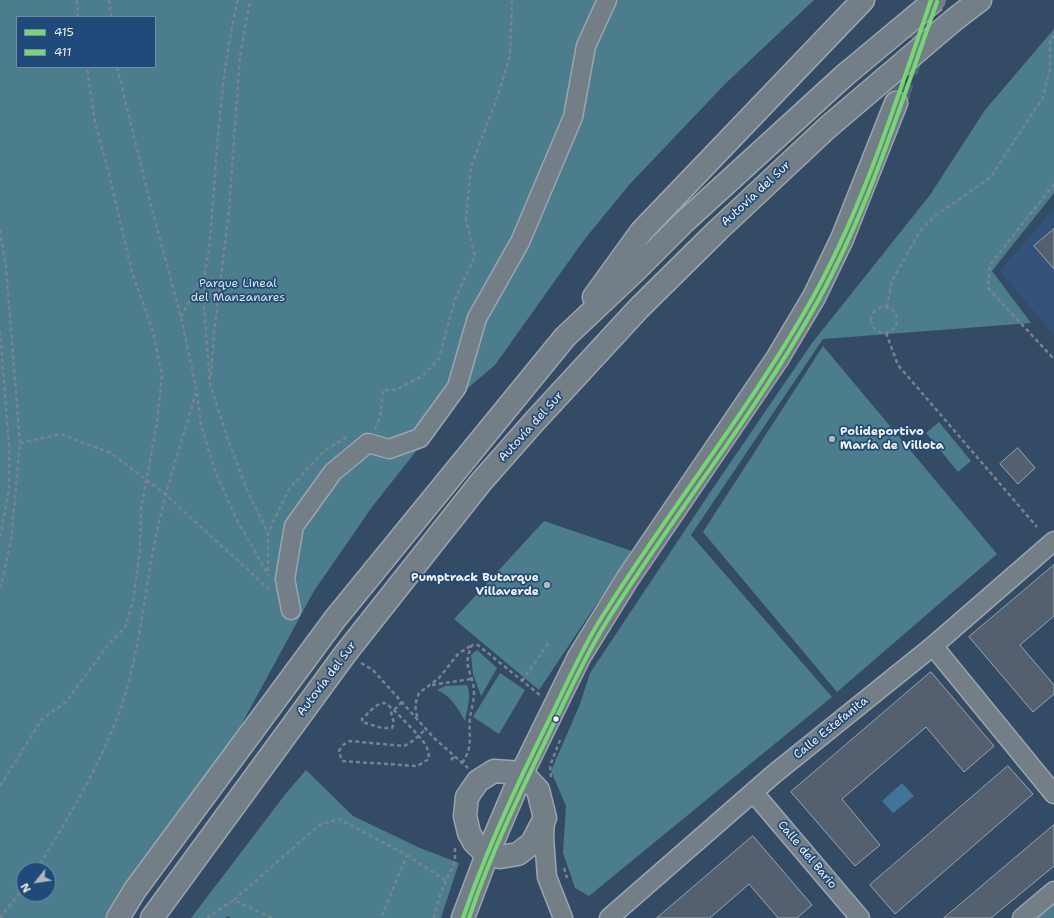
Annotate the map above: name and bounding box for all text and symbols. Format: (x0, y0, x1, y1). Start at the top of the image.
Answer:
legend (16, 16, 156, 68)
text: 415 (54, 24, 74, 40)
text: 411 (54, 44, 71, 60)
street label: Autovía del Sur (718, 158, 794, 230)
park label: Parque Lineal del Manzanares (191, 277, 285, 305)
street label: Autovía del Sur (496, 389, 566, 465)
place label: Polideportivo María de Villota (840, 425, 944, 453)
marker: Polideportivo María de Villota (827, 434, 837, 444)
place label: Pumptrack Butarque Villaverde (411, 571, 539, 599)
marker: Pumptrack Butarque Villaverde (542, 580, 552, 590)
street label: Autovía del Sur (294, 639, 360, 719)
street label: Calle Estefanita (791, 694, 871, 762)
unlabelled marker (551, 714, 561, 724)
street label: Calle del Bario (774, 818, 840, 892)
north arrow (16, 862, 56, 902)
text: N (17, 880, 35, 895)

